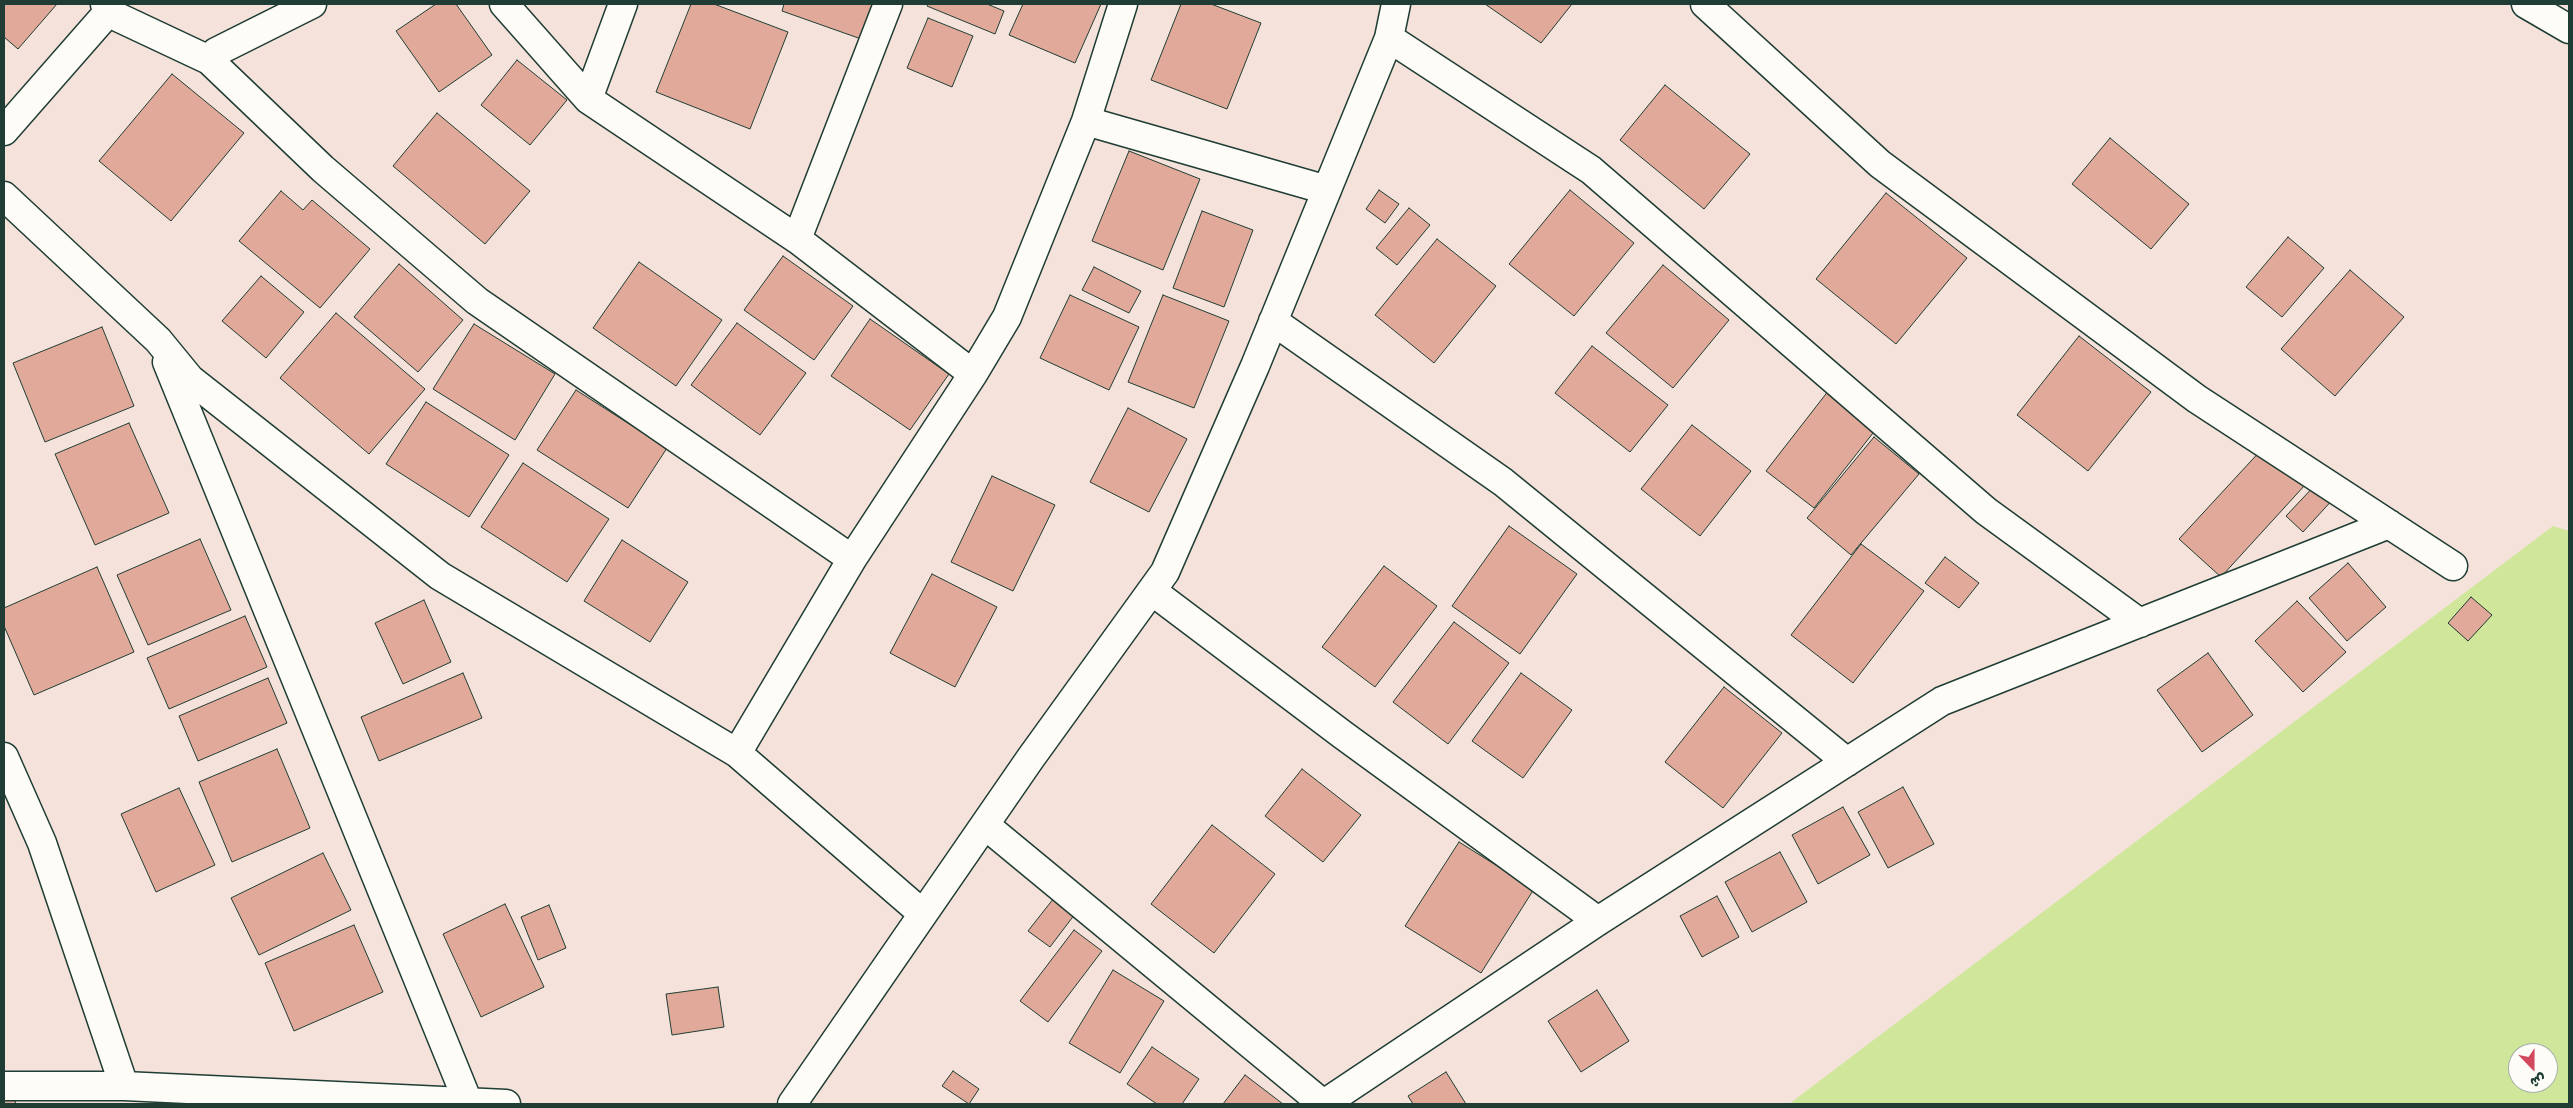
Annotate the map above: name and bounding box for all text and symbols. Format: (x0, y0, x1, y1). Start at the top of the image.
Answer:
north arrow (2508, 1043, 2558, 1093)
text: ش (2528, 1070, 2549, 1092)

